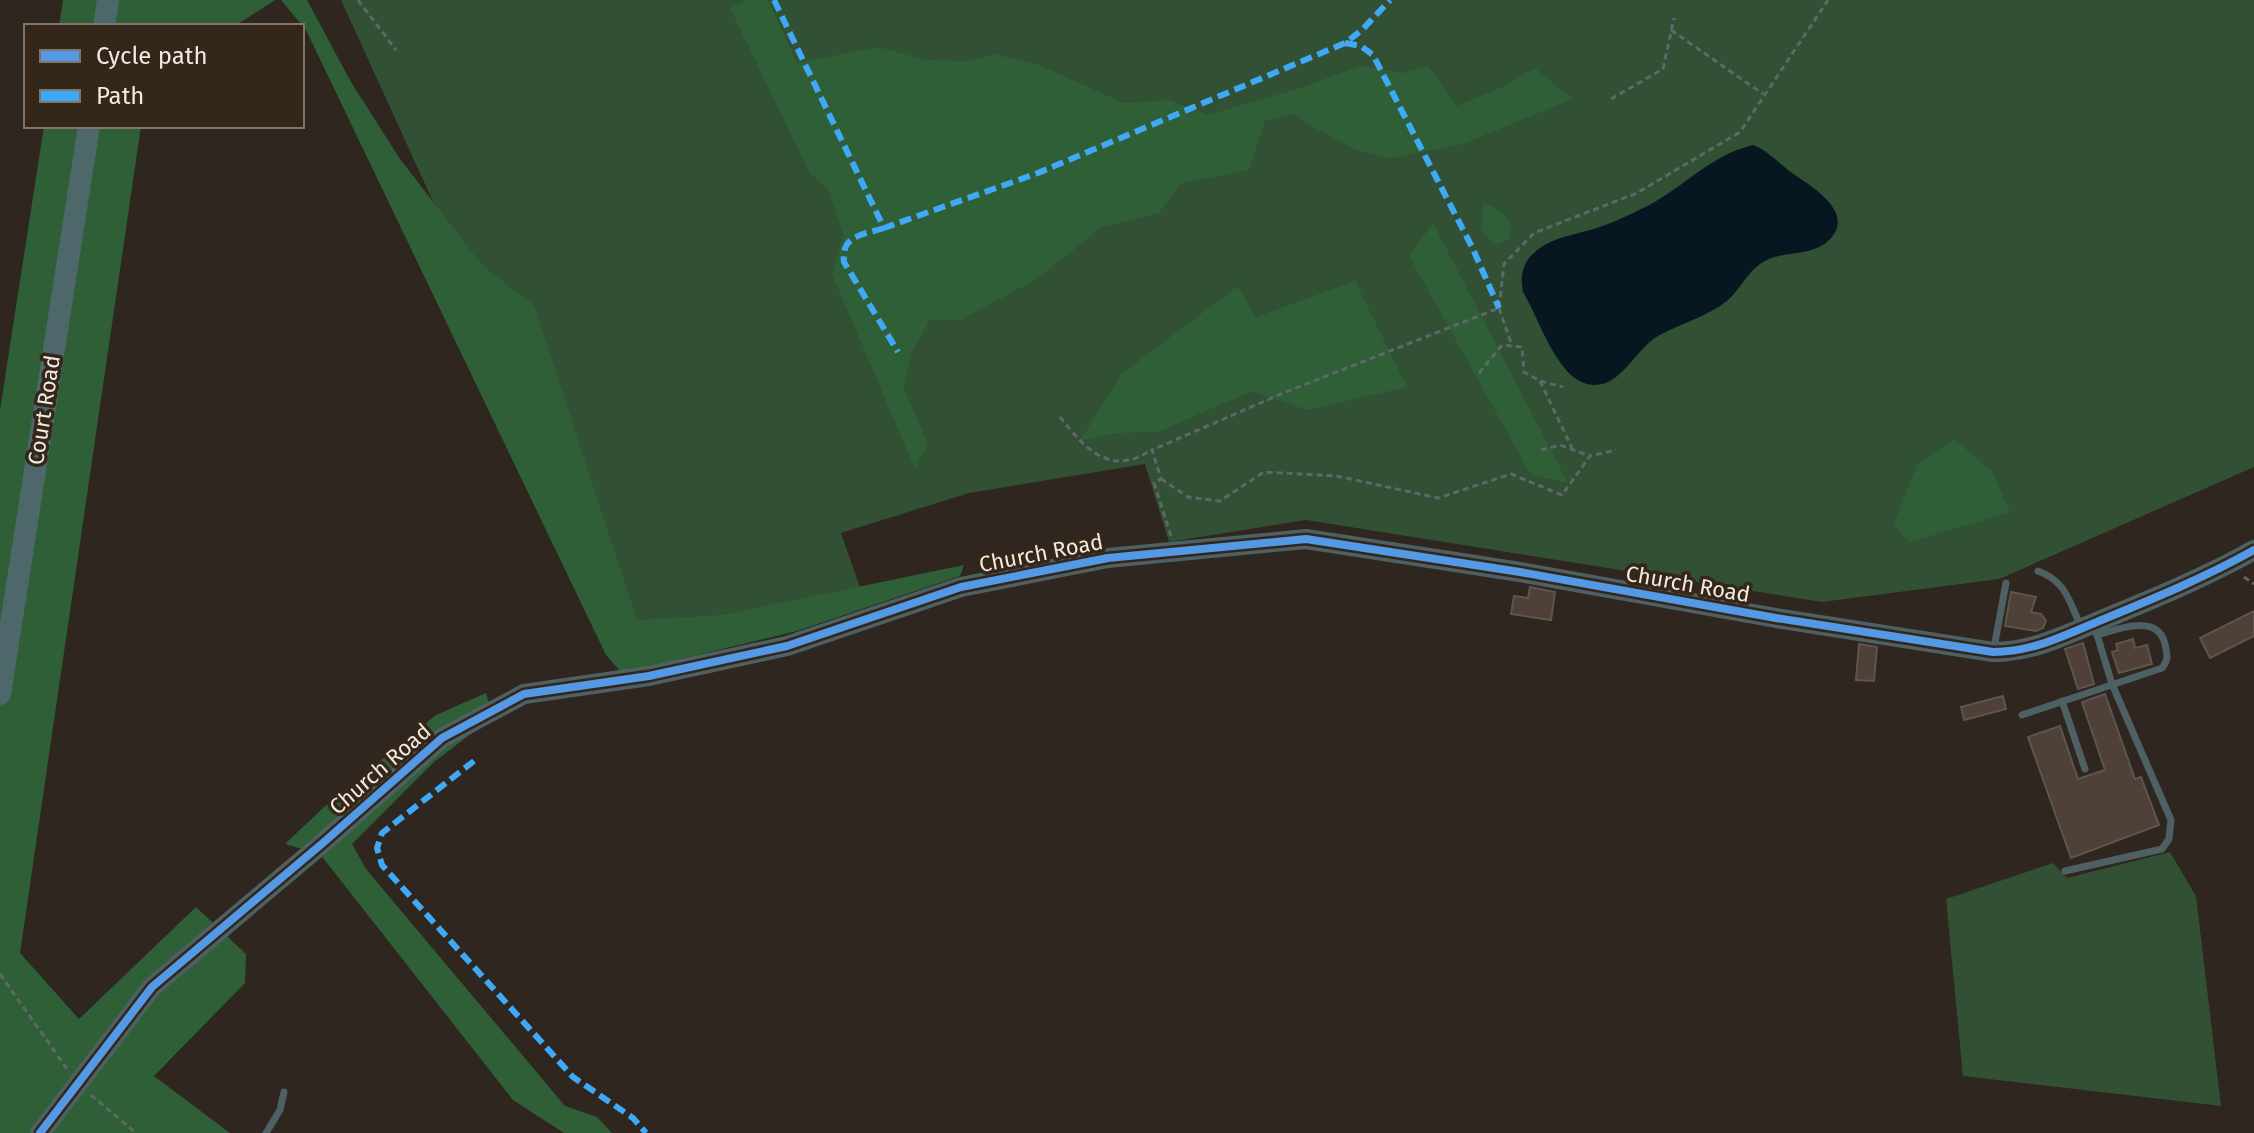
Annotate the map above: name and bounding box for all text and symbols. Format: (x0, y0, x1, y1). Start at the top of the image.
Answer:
legend (24, 24, 304, 128)
text: Cycle path (96, 42, 208, 70)
text: Path (96, 82, 144, 110)
street label: Court Road (22, 353, 66, 467)
street label: Church Road (977, 528, 1105, 578)
street label: Church Road (1624, 560, 1752, 608)
street label: Church Road (324, 718, 436, 820)

